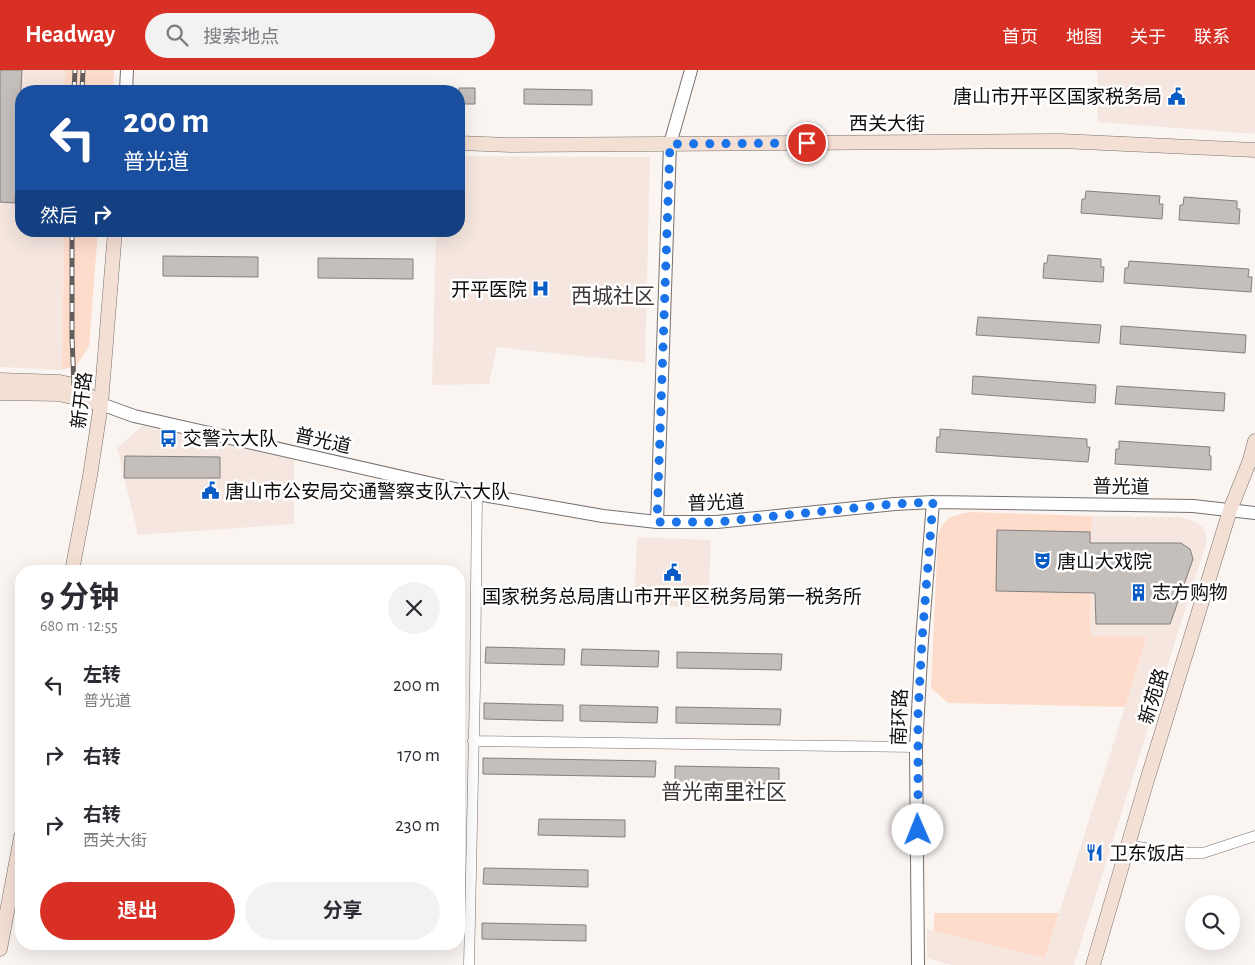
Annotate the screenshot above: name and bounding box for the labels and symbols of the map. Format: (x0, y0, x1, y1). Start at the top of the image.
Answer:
place label: 唐山市开平区国家税务局 (953, 86, 1162, 107)
public building icon: 唐山市开平区国家税务局 (1166, 86, 1186, 106)
street label: 西关大街 (849, 114, 925, 134)
pin (786, 122, 828, 164)
hospital icon: 开平医院 (531, 279, 551, 299)
place label: 开平医院 (451, 280, 527, 300)
district label: 西城社区 (571, 285, 655, 307)
street label: 新开路 (68, 370, 95, 430)
street label: 普光道 (293, 425, 353, 457)
bus stop icon: 交警六大队 (159, 428, 179, 448)
place label: 交警六大队 (183, 428, 278, 449)
street label: 普光道 (1092, 477, 1150, 497)
public building icon: 唐山市公安局交通警察支队六大队 (201, 481, 221, 501)
place label: 唐山市公安局交通警察支队六大队 (225, 481, 510, 502)
street label: 普光道 (687, 492, 745, 514)
theatre icon: 唐山大戏院 (1033, 551, 1053, 571)
place label: 唐山大戏院 (1057, 551, 1152, 572)
public building icon: 国家税务总局唐山市开平区税务局第一税务所 (662, 563, 682, 583)
building icon: 志方购物 (1128, 582, 1148, 602)
place label: 志方购物 (1152, 582, 1228, 603)
place label: 国家税务总局唐山市开平区税务局第一税务所 (482, 586, 862, 607)
street label: 新苑路 (1135, 666, 1172, 726)
street label: 南环路 (889, 688, 911, 746)
district label: 普光南里社区 (661, 781, 787, 803)
position arrow (891, 803, 943, 855)
restaurant icon: 卫东饭店 (1085, 843, 1105, 863)
place label: 卫东饭店 (1109, 843, 1185, 864)

